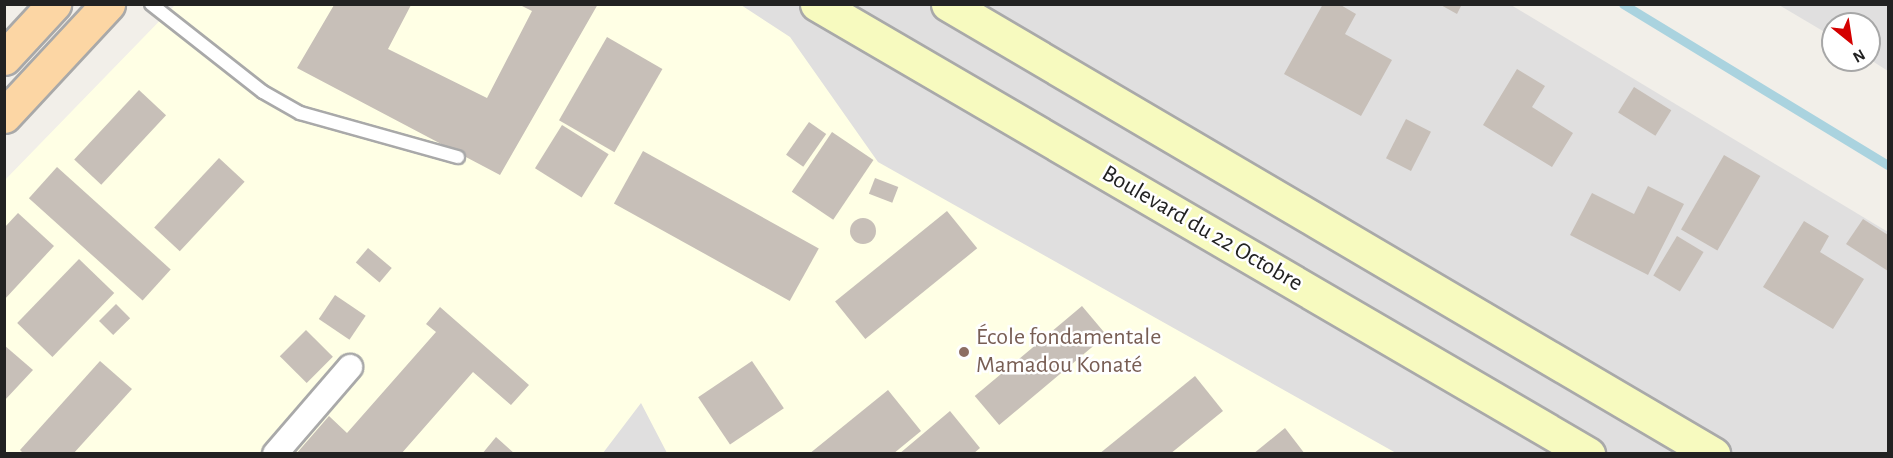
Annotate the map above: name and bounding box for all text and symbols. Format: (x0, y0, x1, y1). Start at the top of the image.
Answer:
north arrow (1821, 12, 1881, 72)
text: N (1850, 46, 1868, 66)
street label: Boulevard du 22 Octobre (1096, 160, 1308, 298)
place label: École fondamentale Mamadou Konaté (976, 324, 1161, 380)
marker: École fondamentale Mamadou Konaté (957, 345, 971, 359)

